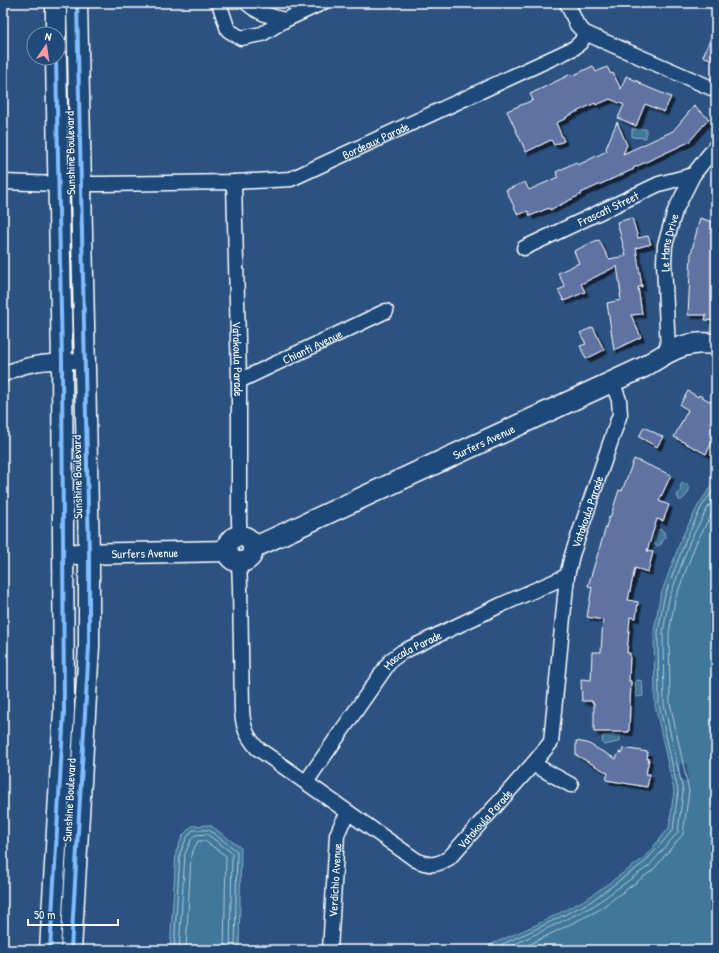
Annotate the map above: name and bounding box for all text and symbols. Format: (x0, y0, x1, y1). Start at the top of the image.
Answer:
north arrow (26, 26, 66, 66)
text: N (44, 29, 53, 44)
street label: Sunshine Boulevard (61, 111, 79, 195)
street label: Bordeaux Parade (339, 117, 412, 163)
street label: Frascati Street (574, 186, 642, 230)
street label: Le Mans Drive (655, 211, 682, 272)
street label: Vatakoula Parade (229, 321, 248, 397)
street label: Chianti Avenue (279, 325, 345, 368)
street label: Surfers Avenue (450, 420, 517, 463)
street label: Sunshine Boulevard (68, 435, 86, 519)
street label: Vatakoula Parade (567, 473, 607, 550)
street label: Surfers Avenue (112, 543, 179, 562)
street label: Mascala Parade (379, 626, 444, 673)
street label: Sunshine Boulevard (58, 758, 80, 842)
street label: Vatakoula Parade (453, 785, 516, 852)
street label: Verdichio Avenue (324, 842, 345, 918)
scale bar (28, 901, 118, 927)
text: 50 m (34, 906, 55, 923)

